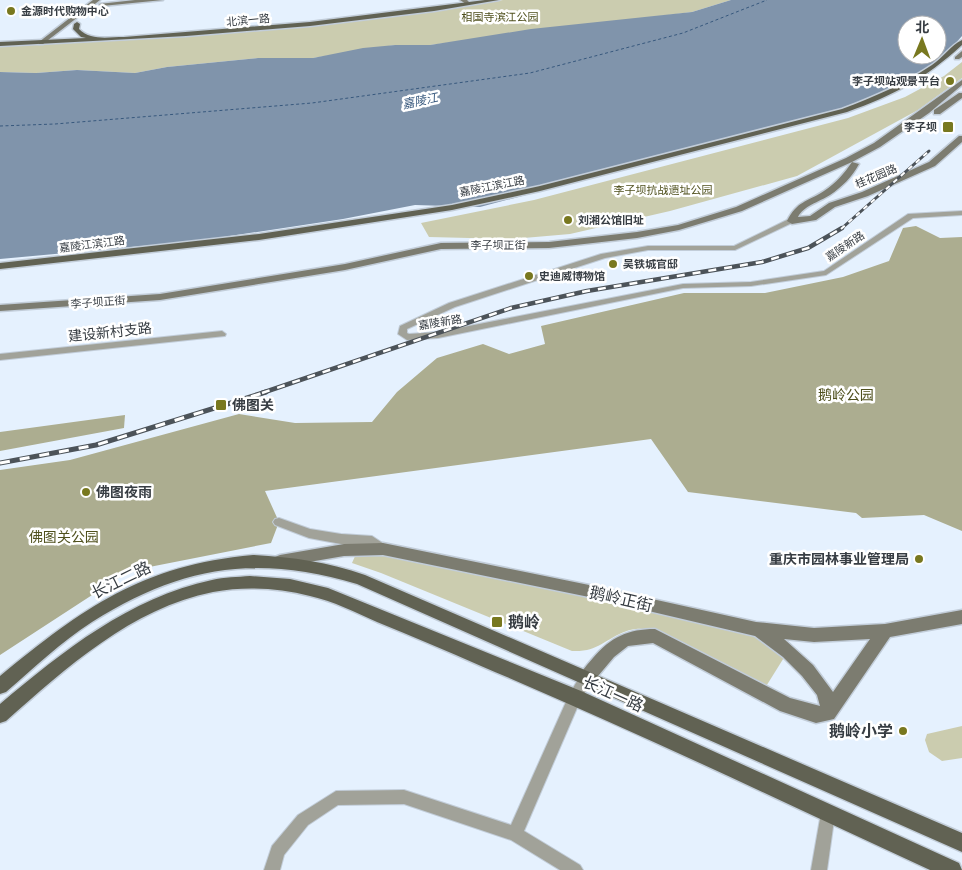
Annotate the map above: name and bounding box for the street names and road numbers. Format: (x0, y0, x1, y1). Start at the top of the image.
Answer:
street label: 北滨一路 (226, 12, 270, 28)
street label: 桂花园路 (853, 162, 899, 190)
street label: 嘉陵江滨江路 (458, 174, 526, 198)
street label: 嘉陵新路 (823, 229, 867, 263)
street label: 嘉陵江滨江路 (59, 234, 125, 254)
street label: 李子坝正街 (471, 239, 526, 251)
street label: 李子坝正街 (70, 294, 126, 310)
street label: 嘉陵新路 (417, 313, 463, 331)
street label: 建设新村支路 (67, 320, 153, 344)
street label: 长江二路 (88, 557, 154, 603)
street label: 鹅岭正街 (588, 583, 654, 615)
street label: 长江一路 (580, 672, 646, 716)

